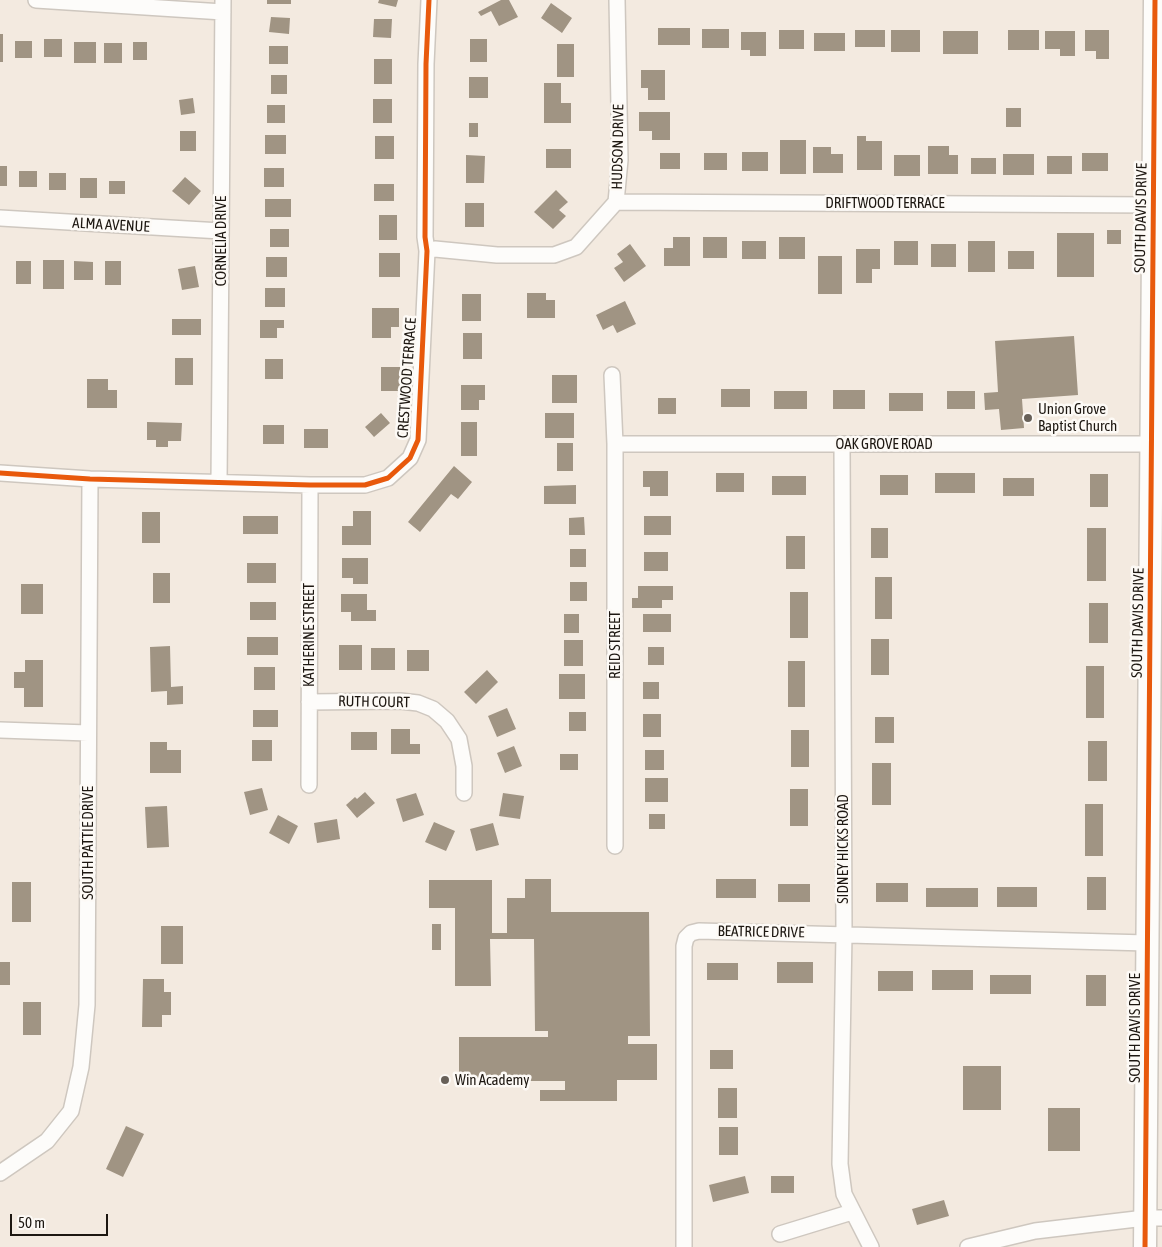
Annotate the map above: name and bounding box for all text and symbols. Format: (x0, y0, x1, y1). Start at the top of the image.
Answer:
street label: HUDSON DRIVE (608, 104, 628, 190)
street label: SOUTH DAVIS DRIVE (1131, 163, 1151, 273)
street label: DRIFTWOOD TERRACE (825, 194, 945, 212)
street label: CORNELIA DRIVE (212, 196, 230, 286)
street label: ALMA AVENUE (72, 214, 150, 236)
street label: CRESTWOOD TERRACE (394, 317, 420, 439)
place label: Union Grove Baptist Church (1038, 400, 1117, 435)
marker: Union Grove Baptist Church (1022, 412, 1034, 424)
street label: OAK GROVE ROAD (835, 435, 933, 453)
street label: SOUTH DAVIS DRIVE (1128, 568, 1148, 678)
street label: KATHERINE STREET (300, 583, 318, 687)
street label: REID STREET (606, 611, 624, 679)
street label: RUTH COURT (338, 692, 410, 712)
street label: SOUTH PATTIE DRIVE (79, 786, 97, 900)
street label: SIDNEY HICKS ROAD (834, 794, 852, 904)
street label: BEATRICE DRIVE (717, 922, 805, 942)
street label: SOUTH DAVIS DRIVE (1126, 973, 1144, 1083)
place label: Win Academy (455, 1071, 529, 1089)
marker: Win Academy (439, 1074, 451, 1086)
scale bar (12, 1204, 110, 1236)
text: 50 m (18, 1214, 45, 1231)

